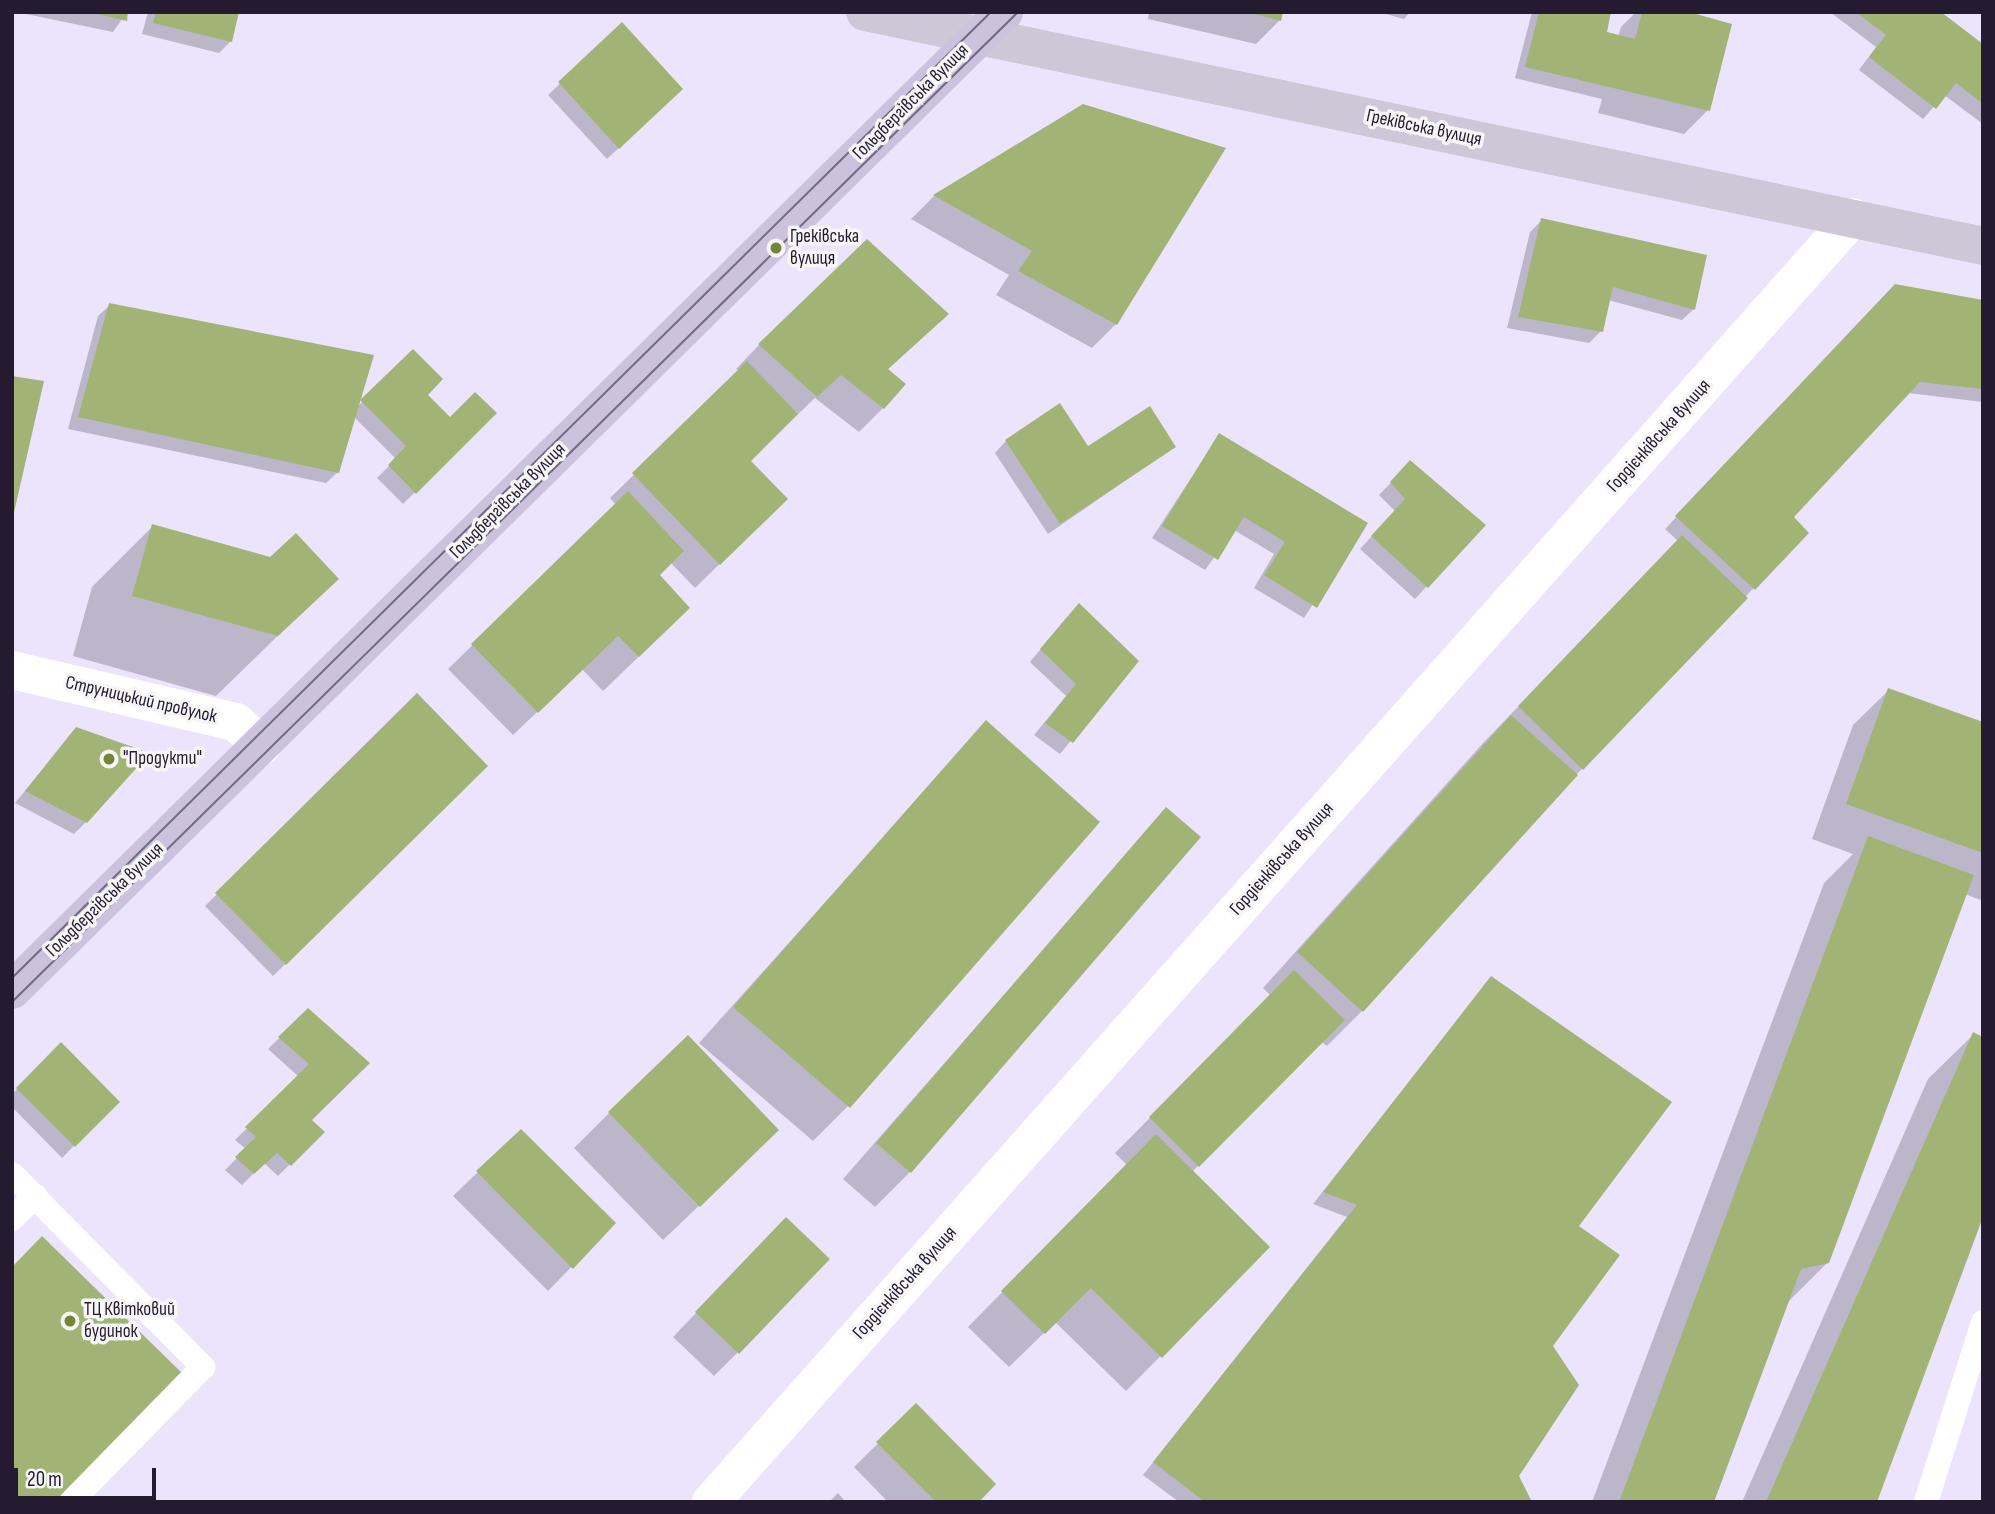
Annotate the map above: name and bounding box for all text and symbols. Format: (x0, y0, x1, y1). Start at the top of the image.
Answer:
street label: Гольдбергівська вулиця (848, 39, 974, 165)
street label: Греківська вулиця (1364, 105, 1484, 151)
place label: Греківська вулиця (790, 226, 859, 270)
marker: Греківська вулиця (768, 240, 784, 256)
street label: Гордієнківська вулиця (1602, 375, 1716, 497)
street label: Гольдбергівська вулиця (445, 438, 571, 564)
street label: Струницький провулок (63, 671, 219, 729)
place label: "Продукти" (123, 748, 202, 770)
marker: "Продукти" (101, 751, 117, 767)
street label: Гордієнківська вулиця (1225, 798, 1339, 920)
street label: Гольдбергівська вулиця (41, 838, 169, 962)
street label: Гордієнківська вулиця (848, 1222, 962, 1344)
place label: ТЦ Квітковий будинок (84, 1299, 175, 1343)
marker: ТЦ Квітковий будинок (62, 1313, 78, 1329)
scale bar (18, 1454, 159, 1498)
text: 20 m (27, 1467, 62, 1492)

